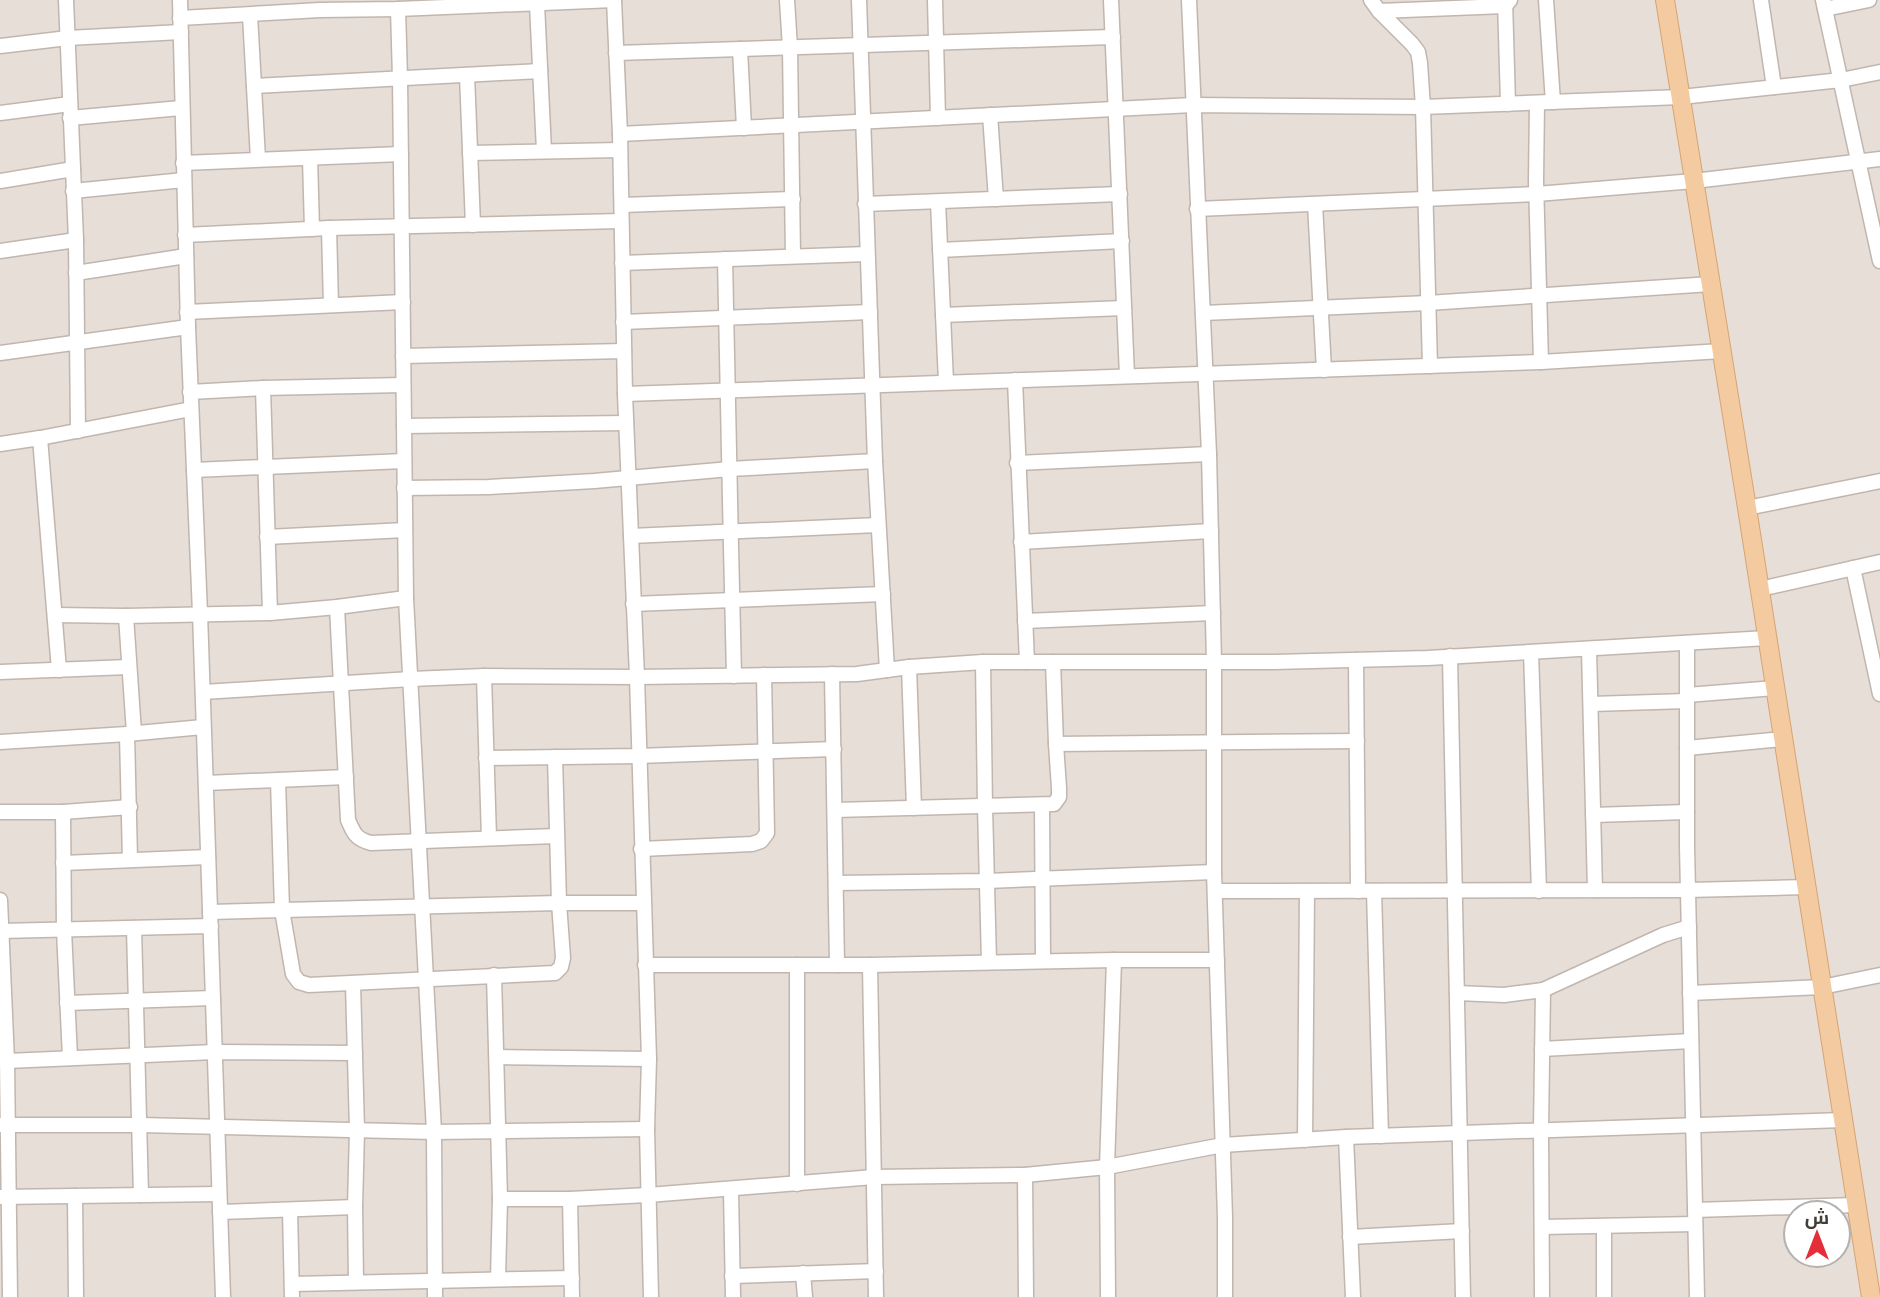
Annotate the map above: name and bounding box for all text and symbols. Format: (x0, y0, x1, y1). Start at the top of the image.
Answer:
north arrow (1782, 1199, 1852, 1269)
text: ش (1805, 1206, 1829, 1229)

